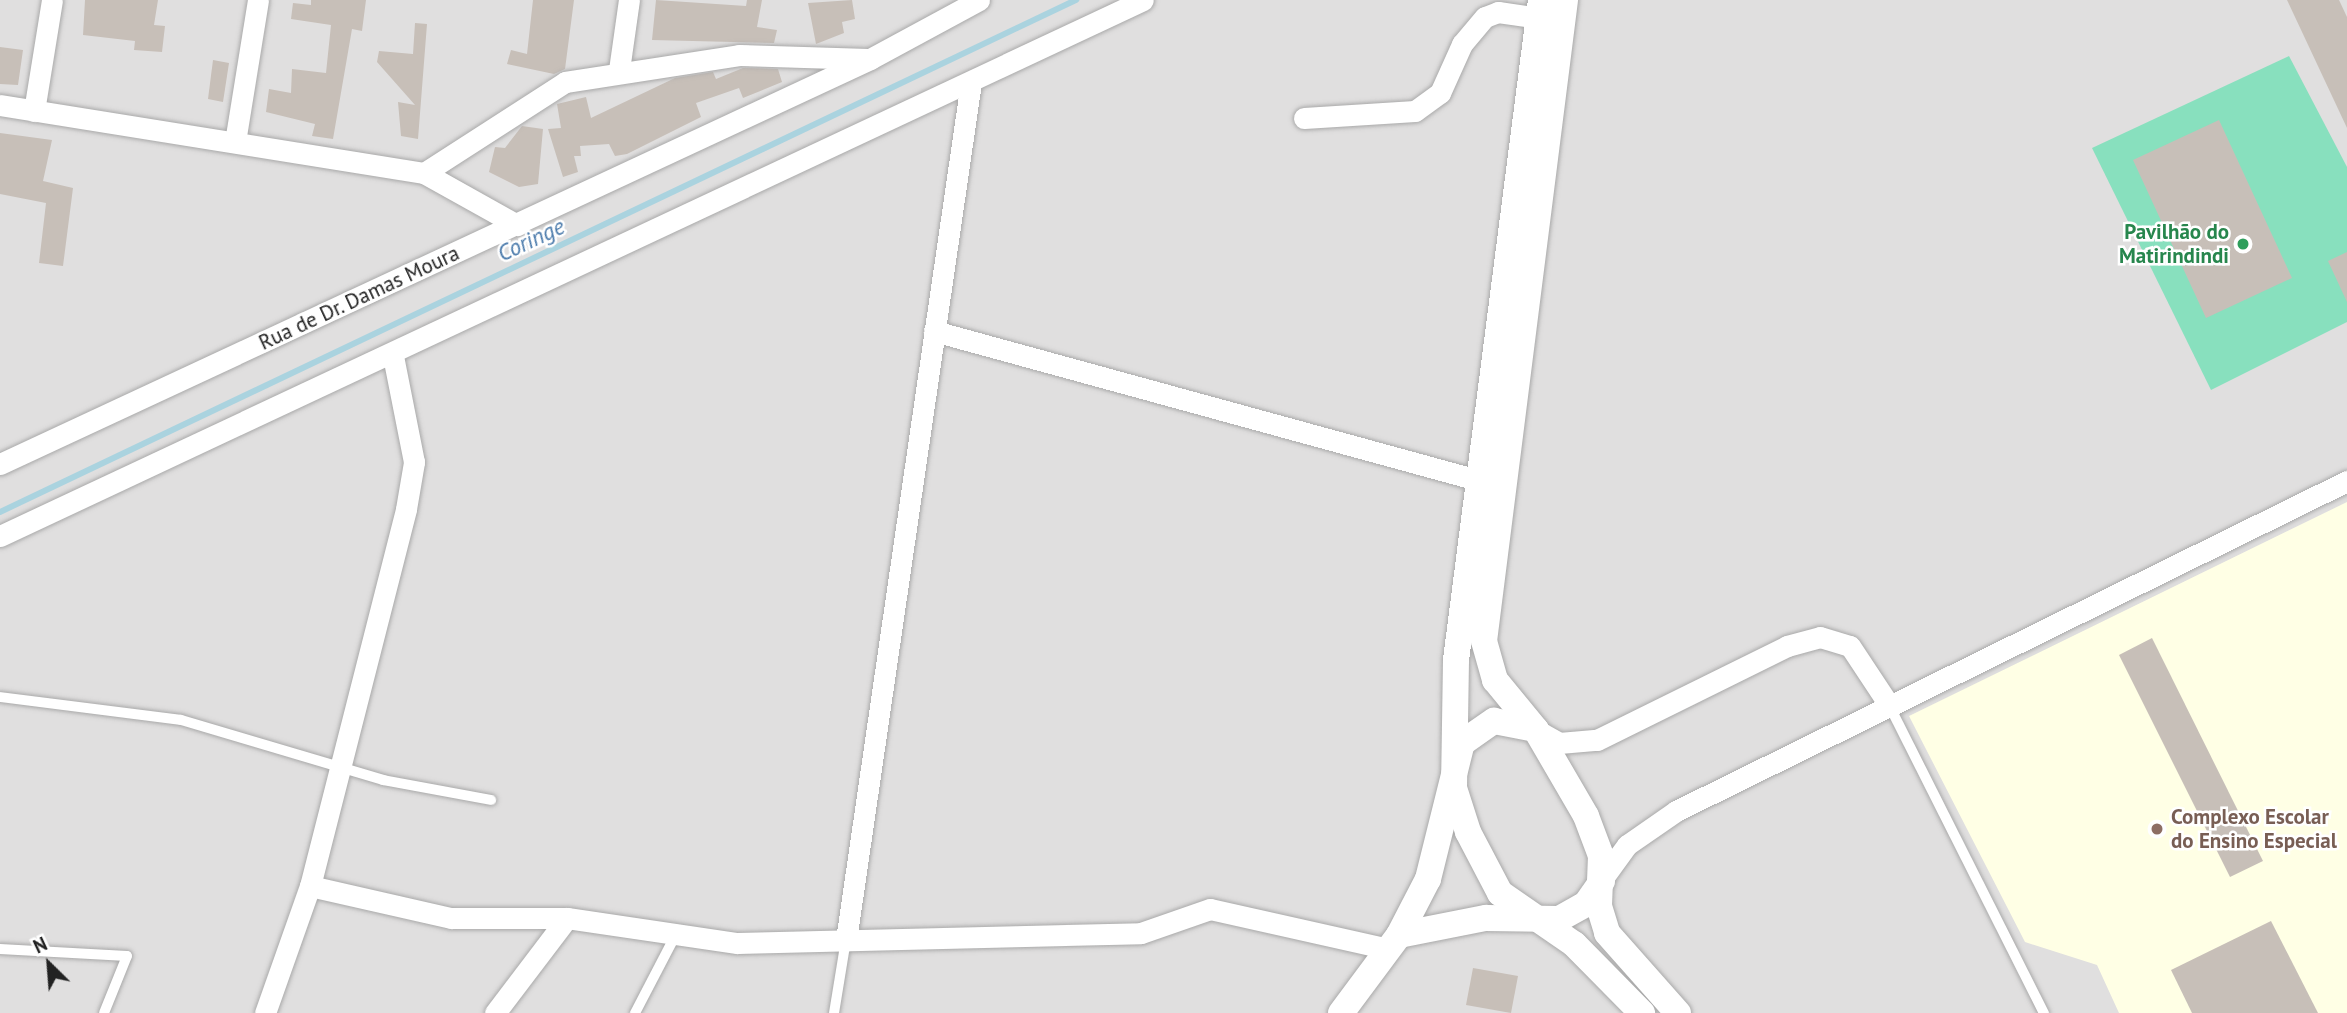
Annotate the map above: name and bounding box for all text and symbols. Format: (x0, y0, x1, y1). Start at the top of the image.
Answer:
water label: Coringe (493, 213, 569, 267)
place label: Pavilhão do Matirindindi (2119, 219, 2229, 269)
marker: Pavilhão do Matirindindi (2235, 236, 2251, 252)
street label: Rua de Dr. Damas Moura (254, 240, 464, 356)
place label: Complexo Escolar do Ensino Especial (2171, 804, 2337, 854)
marker: Complexo Escolar do Ensino Especial (2149, 821, 2165, 837)
north arrow (14, 929, 84, 999)
text: N (29, 931, 51, 958)

